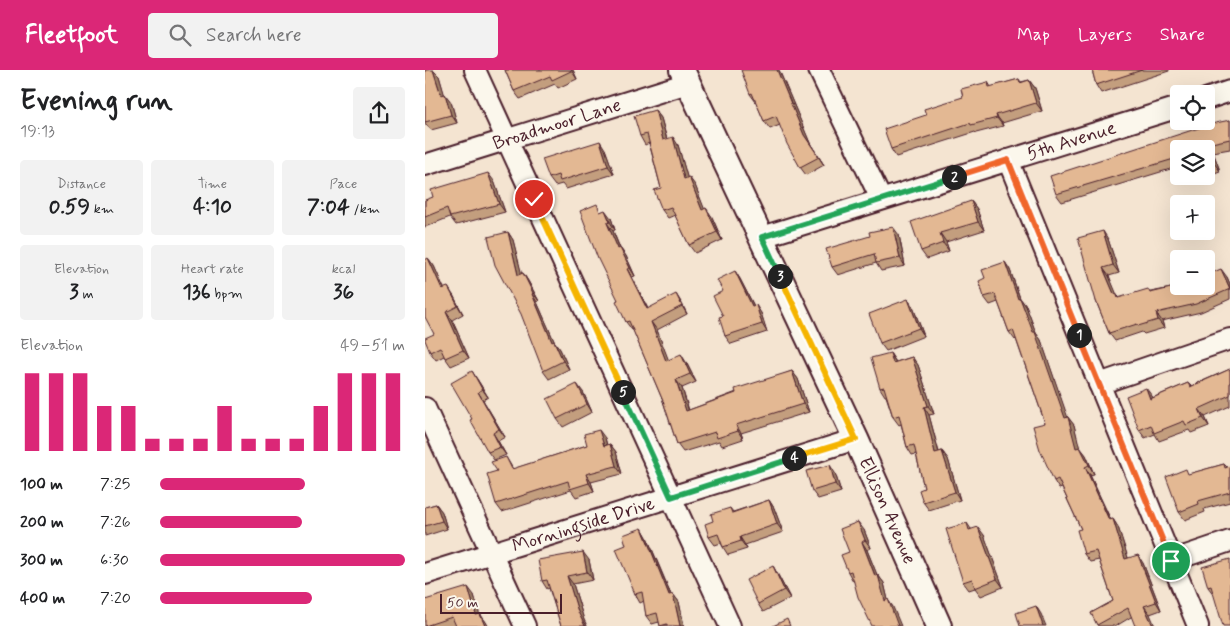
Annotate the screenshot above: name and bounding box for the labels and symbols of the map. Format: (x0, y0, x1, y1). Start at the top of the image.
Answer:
street label: Broadmoor Lane (489, 92, 624, 156)
street label: 5th Avenue (1024, 115, 1119, 166)
pin: 2 (941, 164, 967, 190)
pin (513, 178, 555, 220)
pin: 3 (767, 264, 793, 288)
pin: 1 (1067, 322, 1091, 348)
pin: 5 (611, 380, 635, 404)
pin: 4 (781, 446, 807, 470)
street label: Ellison Avenue (853, 453, 922, 568)
street label: Morningside Drive (509, 490, 658, 558)
pin (1150, 540, 1192, 582)
scale bar (440, 591, 563, 614)

